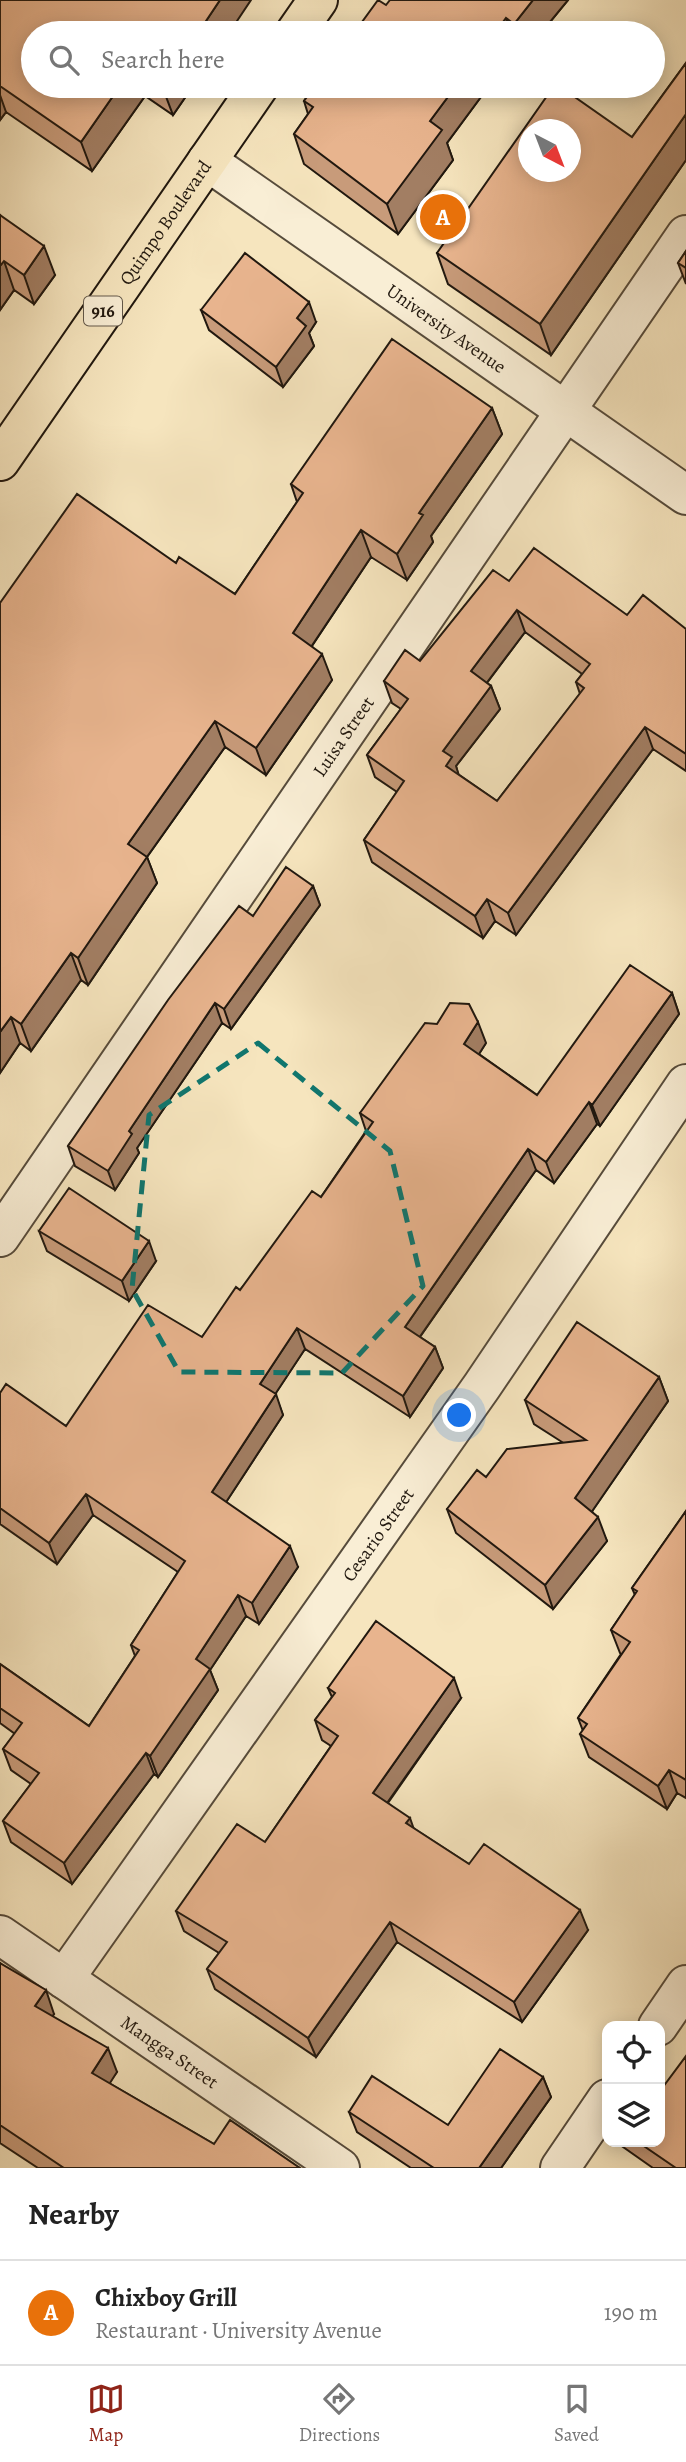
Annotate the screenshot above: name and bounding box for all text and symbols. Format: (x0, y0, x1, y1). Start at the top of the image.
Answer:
search box (21, 21, 665, 98)
icon: search (45, 41, 83, 79)
text: Search here (101, 42, 225, 77)
north arrow (518, 119, 581, 182)
street label: Quimpo Boulevard (113, 155, 218, 291)
pin: A (420, 191, 466, 243)
street label: University Avenue (381, 278, 511, 380)
road number: 916 (84, 296, 122, 326)
street label: Luisa Street (307, 691, 381, 782)
your location (442, 1398, 476, 1432)
street label: Cesario Street (336, 1483, 420, 1587)
street label: Mangga Street (115, 2010, 223, 2095)
map controls (602, 2021, 665, 2147)
button: locate (602, 2021, 665, 2084)
button: layers (602, 2084, 665, 2147)
text: Nearby (28, 2194, 119, 2234)
text: Chixboy Grill (95, 2280, 237, 2315)
text: A (44, 2297, 58, 2328)
text: 190 m (604, 2297, 658, 2328)
text: Restaurant · University Avenue (95, 2315, 382, 2346)
tab: Map (87, 2380, 125, 2448)
tab: Directions (299, 2380, 380, 2448)
tab: Saved (554, 2380, 599, 2448)

